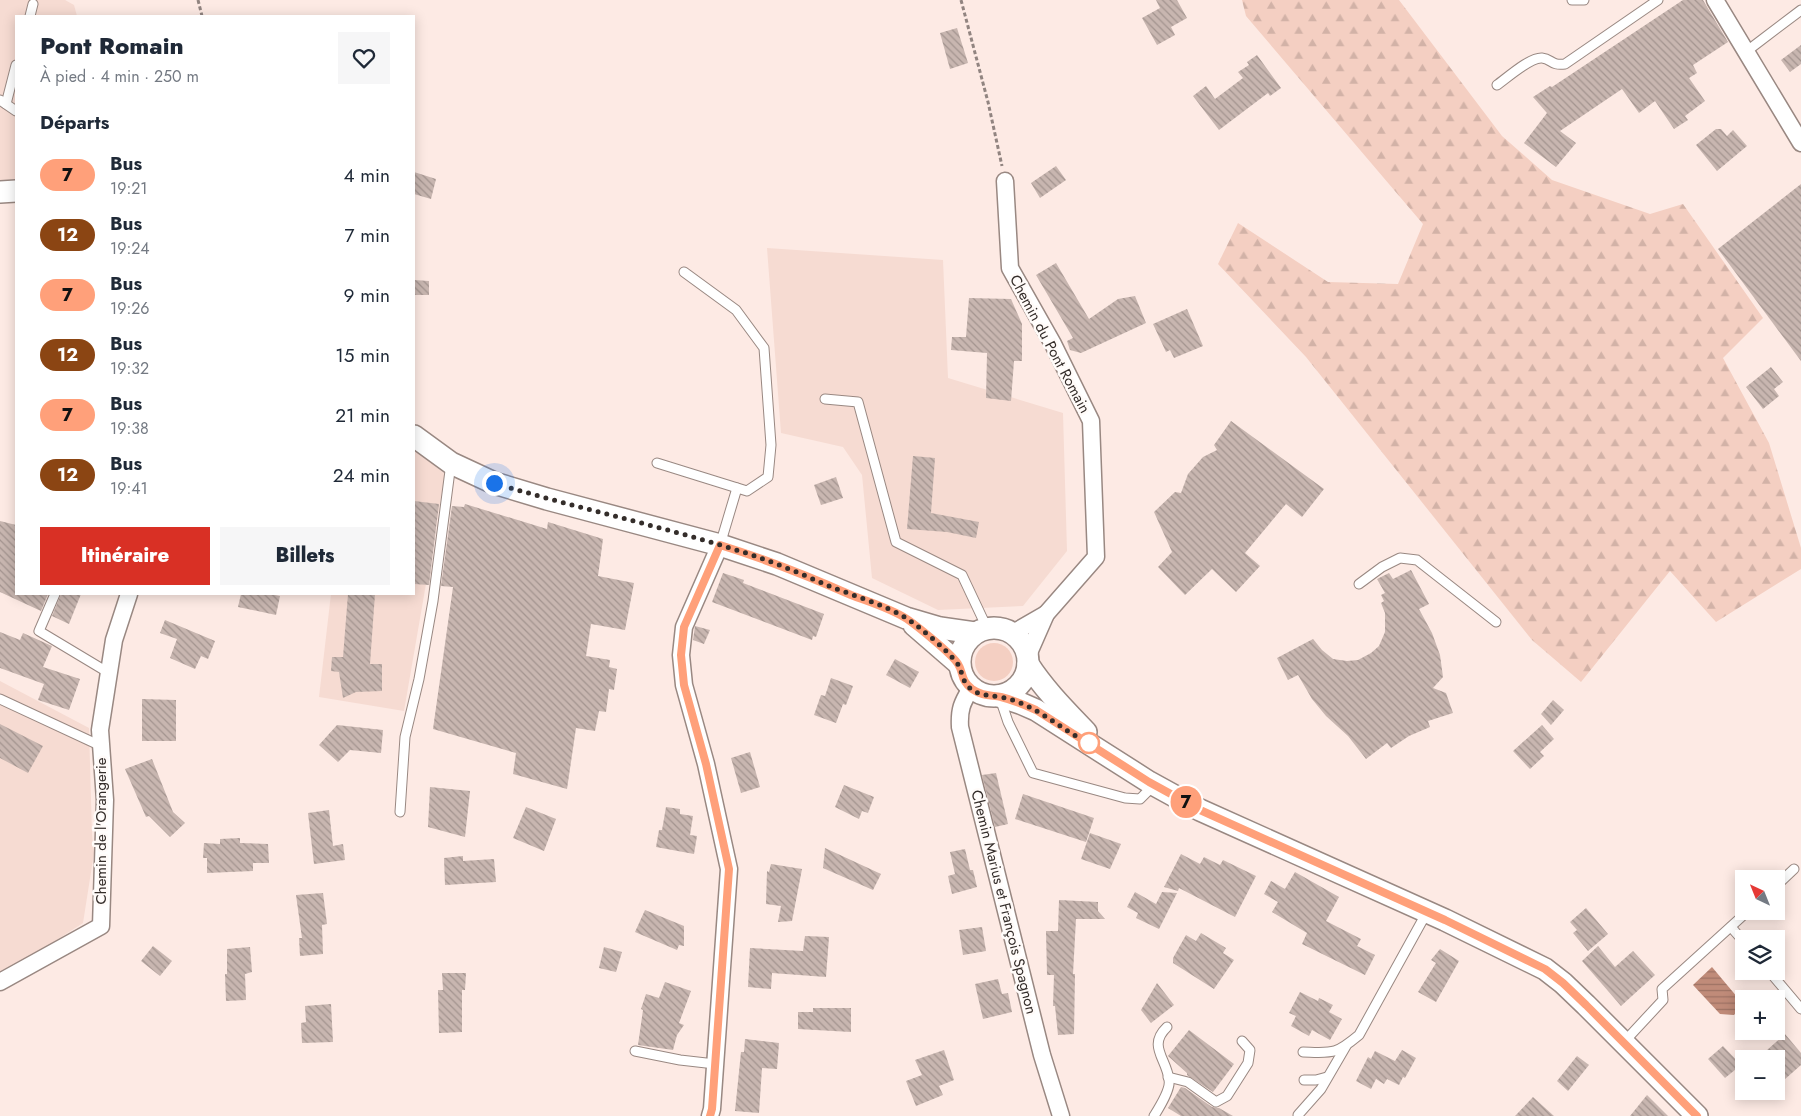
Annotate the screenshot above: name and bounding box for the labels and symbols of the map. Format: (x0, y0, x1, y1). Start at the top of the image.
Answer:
street label: Chemin du Pont Romain (1004, 271, 1096, 417)
your location (482, 471, 507, 496)
unlabelled marker (1078, 732, 1100, 754)
street label: Chemin de l'Orangerie (90, 757, 112, 905)
line badge: 7 (1170, 786, 1202, 818)
street label: Chemin Marius et François Spagnon (965, 788, 1043, 1016)
north arrow (1735, 870, 1785, 920)

